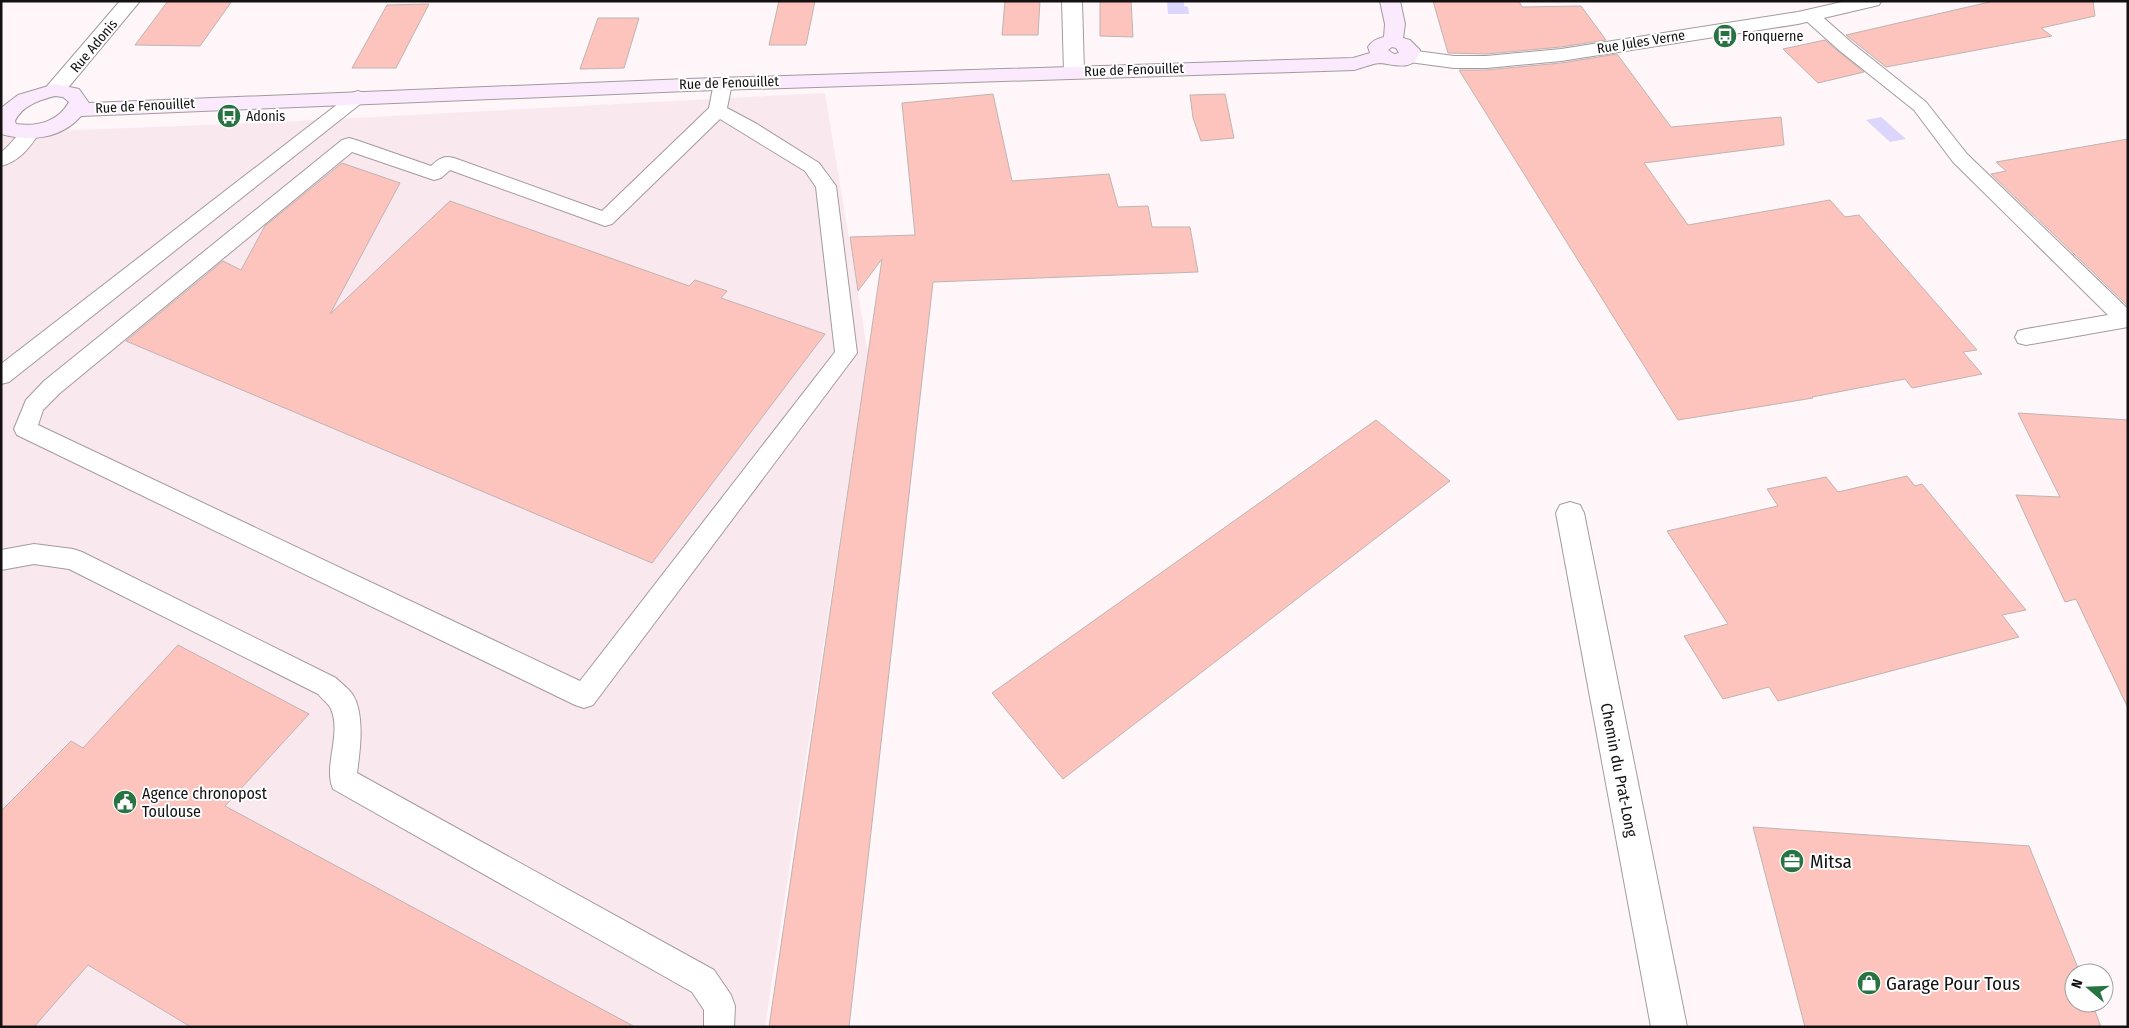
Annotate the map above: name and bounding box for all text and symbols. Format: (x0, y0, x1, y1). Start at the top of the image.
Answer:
street label: Rue Adonis (67, 16, 121, 76)
bus stop icon: Fonquerne (1712, 23, 1738, 49)
street label: Rue Jules Verne (1596, 27, 1686, 57)
place label: Fonquerne (1742, 28, 1803, 45)
street label: Rue de Fenouillet (1084, 60, 1185, 80)
street label: Rue de Fenouillet (679, 73, 780, 93)
street label: Rue de Fenouillet (95, 95, 196, 117)
bus stop icon: Adonis (216, 103, 242, 129)
place label: Adonis (246, 108, 285, 125)
street label: Chemin du Prat-Long (1597, 701, 1641, 839)
place label: Agence chronopost Toulouse (142, 784, 268, 821)
public building icon: Agence chronopost Toulouse (112, 789, 138, 815)
office icon: Mitsa (1779, 848, 1805, 874)
place label: Mitsa (1810, 850, 1852, 873)
north arrow (2064, 963, 2114, 1013)
shop icon: Garage Pour Tous (1856, 970, 1882, 996)
place label: Garage Pour Tous (1886, 972, 2020, 995)
text: N (2068, 977, 2087, 991)

